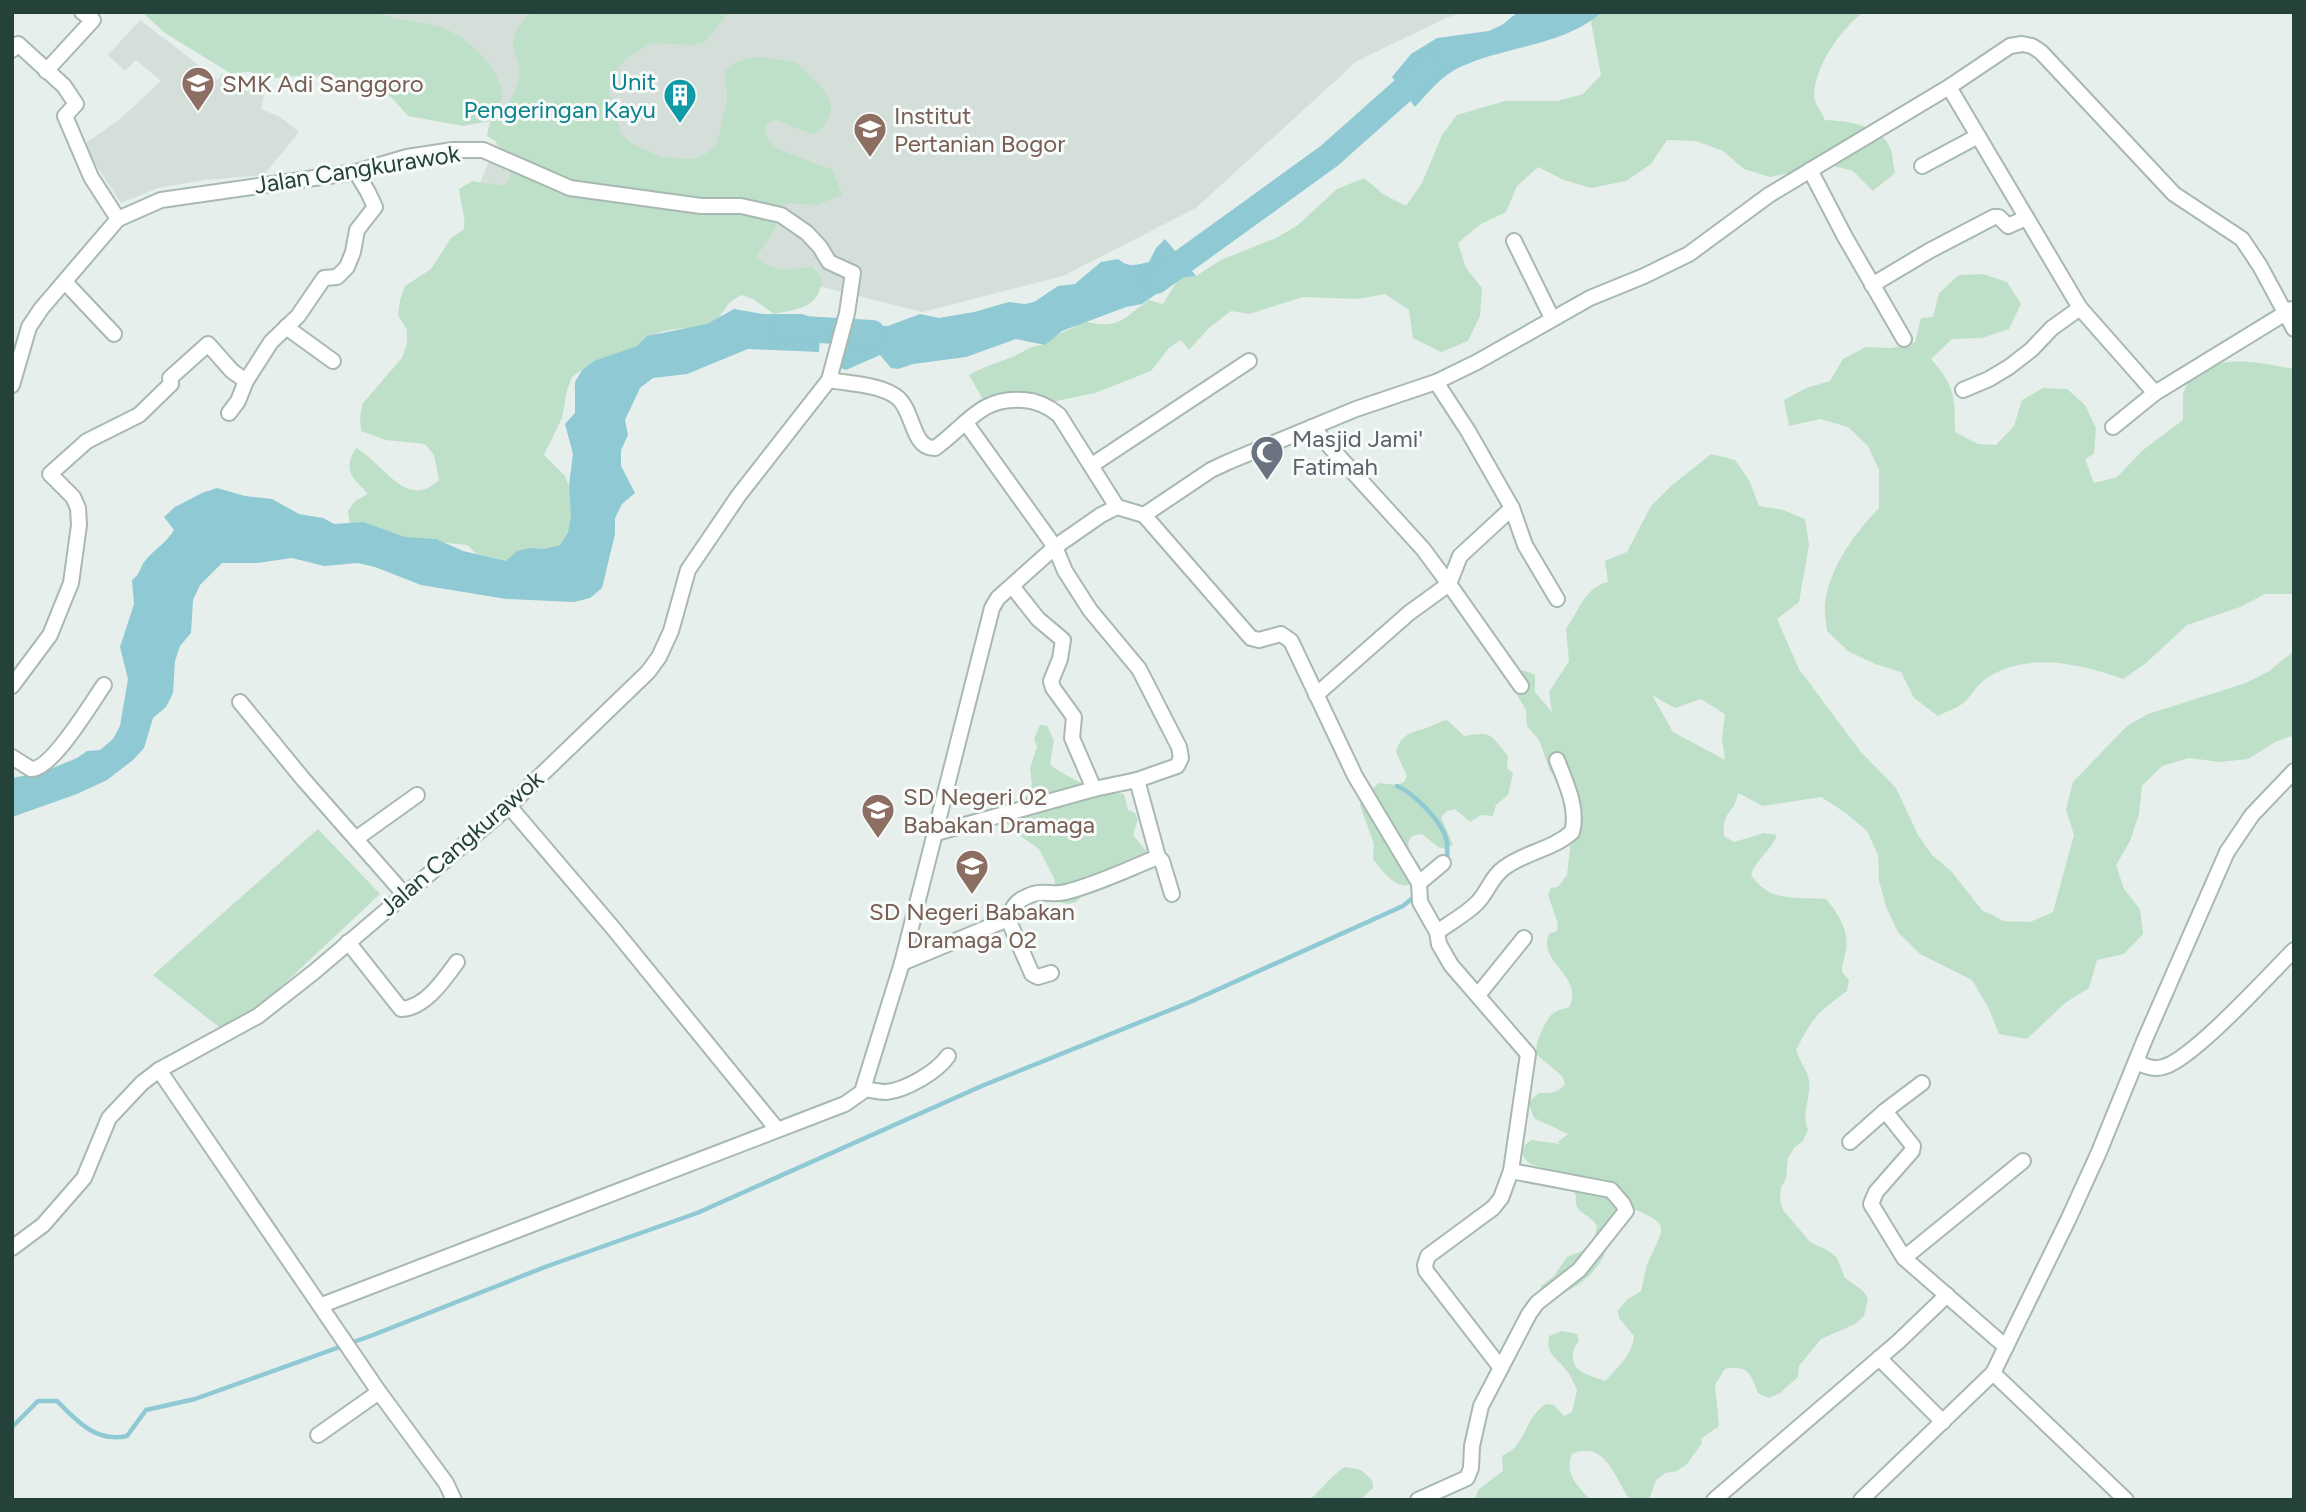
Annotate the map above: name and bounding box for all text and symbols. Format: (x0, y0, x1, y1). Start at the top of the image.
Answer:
school or university icon: SMK Adi Sanggoro (179, 64, 217, 113)
place label: Unit Pengeringan Kayu (463, 67, 656, 124)
place label: SMK Adi Sanggoro (222, 69, 424, 98)
building icon: Unit Pengeringan Kayu (661, 76, 699, 125)
place label: Institut Pertanian Bogor (894, 101, 1065, 158)
school or university icon: Institut Pertanian Bogor (851, 110, 889, 159)
street label: Jalan Cangkurawok (252, 138, 462, 200)
place label: Masjid Jami' Fatimah (1292, 424, 1423, 481)
mosque icon: Masjid Jami' Fatimah (1248, 433, 1286, 482)
street label: Jalan Cangkurawok (373, 764, 549, 922)
place label: SD Negeri 02 Babakan Dramaga (903, 782, 1095, 839)
school or university icon: SD Negeri 02 Babakan Dramaga (859, 791, 897, 840)
school or university icon: SD Negeri Babakan Dramaga 02 (953, 847, 991, 896)
place label: SD Negeri Babakan Dramaga 02 (869, 897, 1075, 954)

